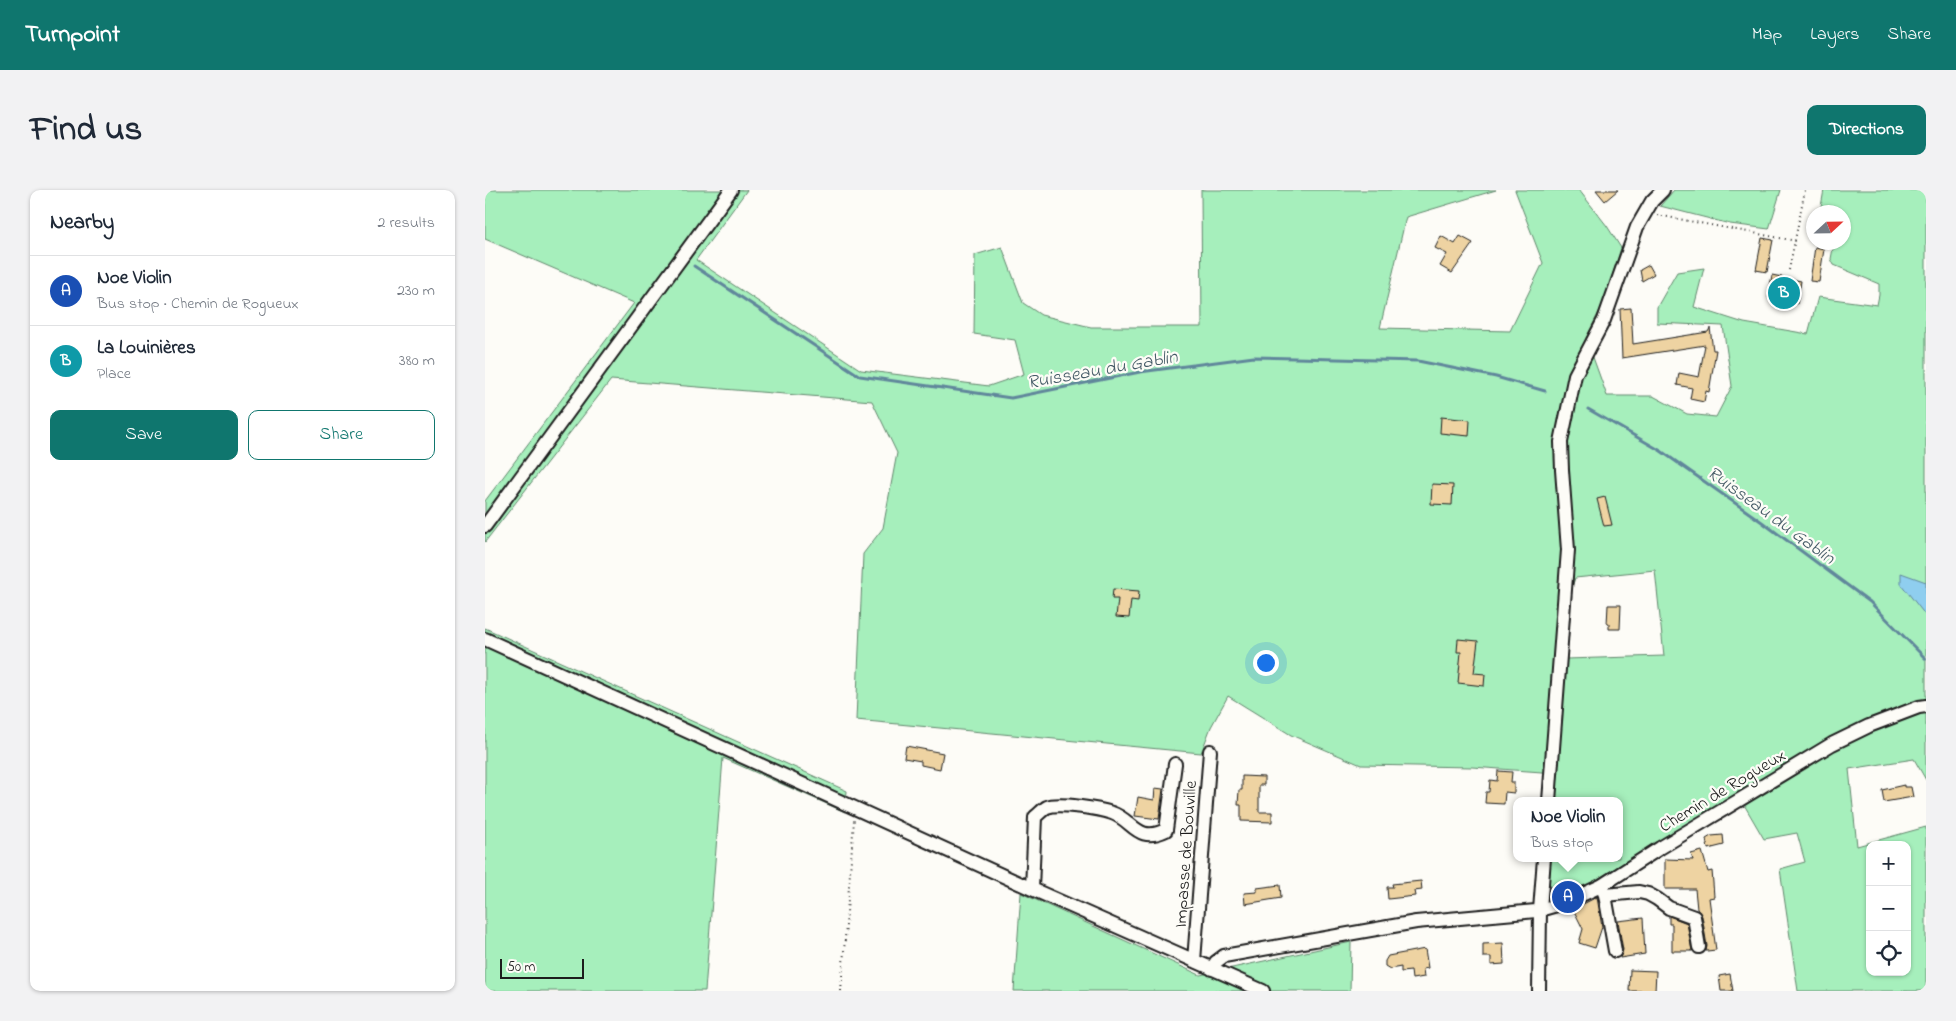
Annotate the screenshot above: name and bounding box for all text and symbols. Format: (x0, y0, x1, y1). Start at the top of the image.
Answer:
text: Turnpoint (25, 18, 120, 53)
text: Map (1752, 22, 1782, 48)
text: Layers (1810, 22, 1860, 48)
text: Share (1888, 22, 1931, 48)
text: Find us (30, 105, 142, 156)
button: Directions (1807, 105, 1926, 155)
north arrow (1806, 205, 1851, 250)
text: Nearby (50, 208, 114, 238)
text: 2 results (377, 211, 435, 235)
text: Noe Violin (97, 265, 172, 292)
pin: B (1768, 274, 1800, 312)
text: A (61, 279, 71, 303)
text: 230 m (397, 279, 435, 303)
text: Bus stop · Chemin de Rogueux (97, 292, 299, 316)
text: La Louinières (97, 335, 196, 362)
water label: Ruisseau du Gablin (1025, 344, 1180, 397)
text: B (61, 349, 71, 373)
text: 380 m (399, 349, 435, 373)
text: Place (97, 362, 131, 386)
button: Save (50, 410, 238, 460)
button: Share (248, 410, 435, 460)
water label: Ruisseau du Gablin (1701, 460, 1841, 572)
your location (1253, 650, 1279, 676)
street label: Chemin de Rogueux (1655, 744, 1792, 841)
street label: Impasse de Bouville (1169, 779, 1205, 929)
popup (1513, 797, 1623, 862)
text: Noe Violin (1531, 804, 1605, 831)
text: Bus stop (1531, 831, 1593, 855)
map controls (1866, 841, 1911, 976)
button: + (1866, 841, 1911, 886)
pin: A (1552, 878, 1584, 916)
button: − (1866, 886, 1911, 931)
button: locate (1866, 931, 1911, 976)
scale bar (500, 956, 584, 979)
text: 50 m (507, 957, 535, 978)

